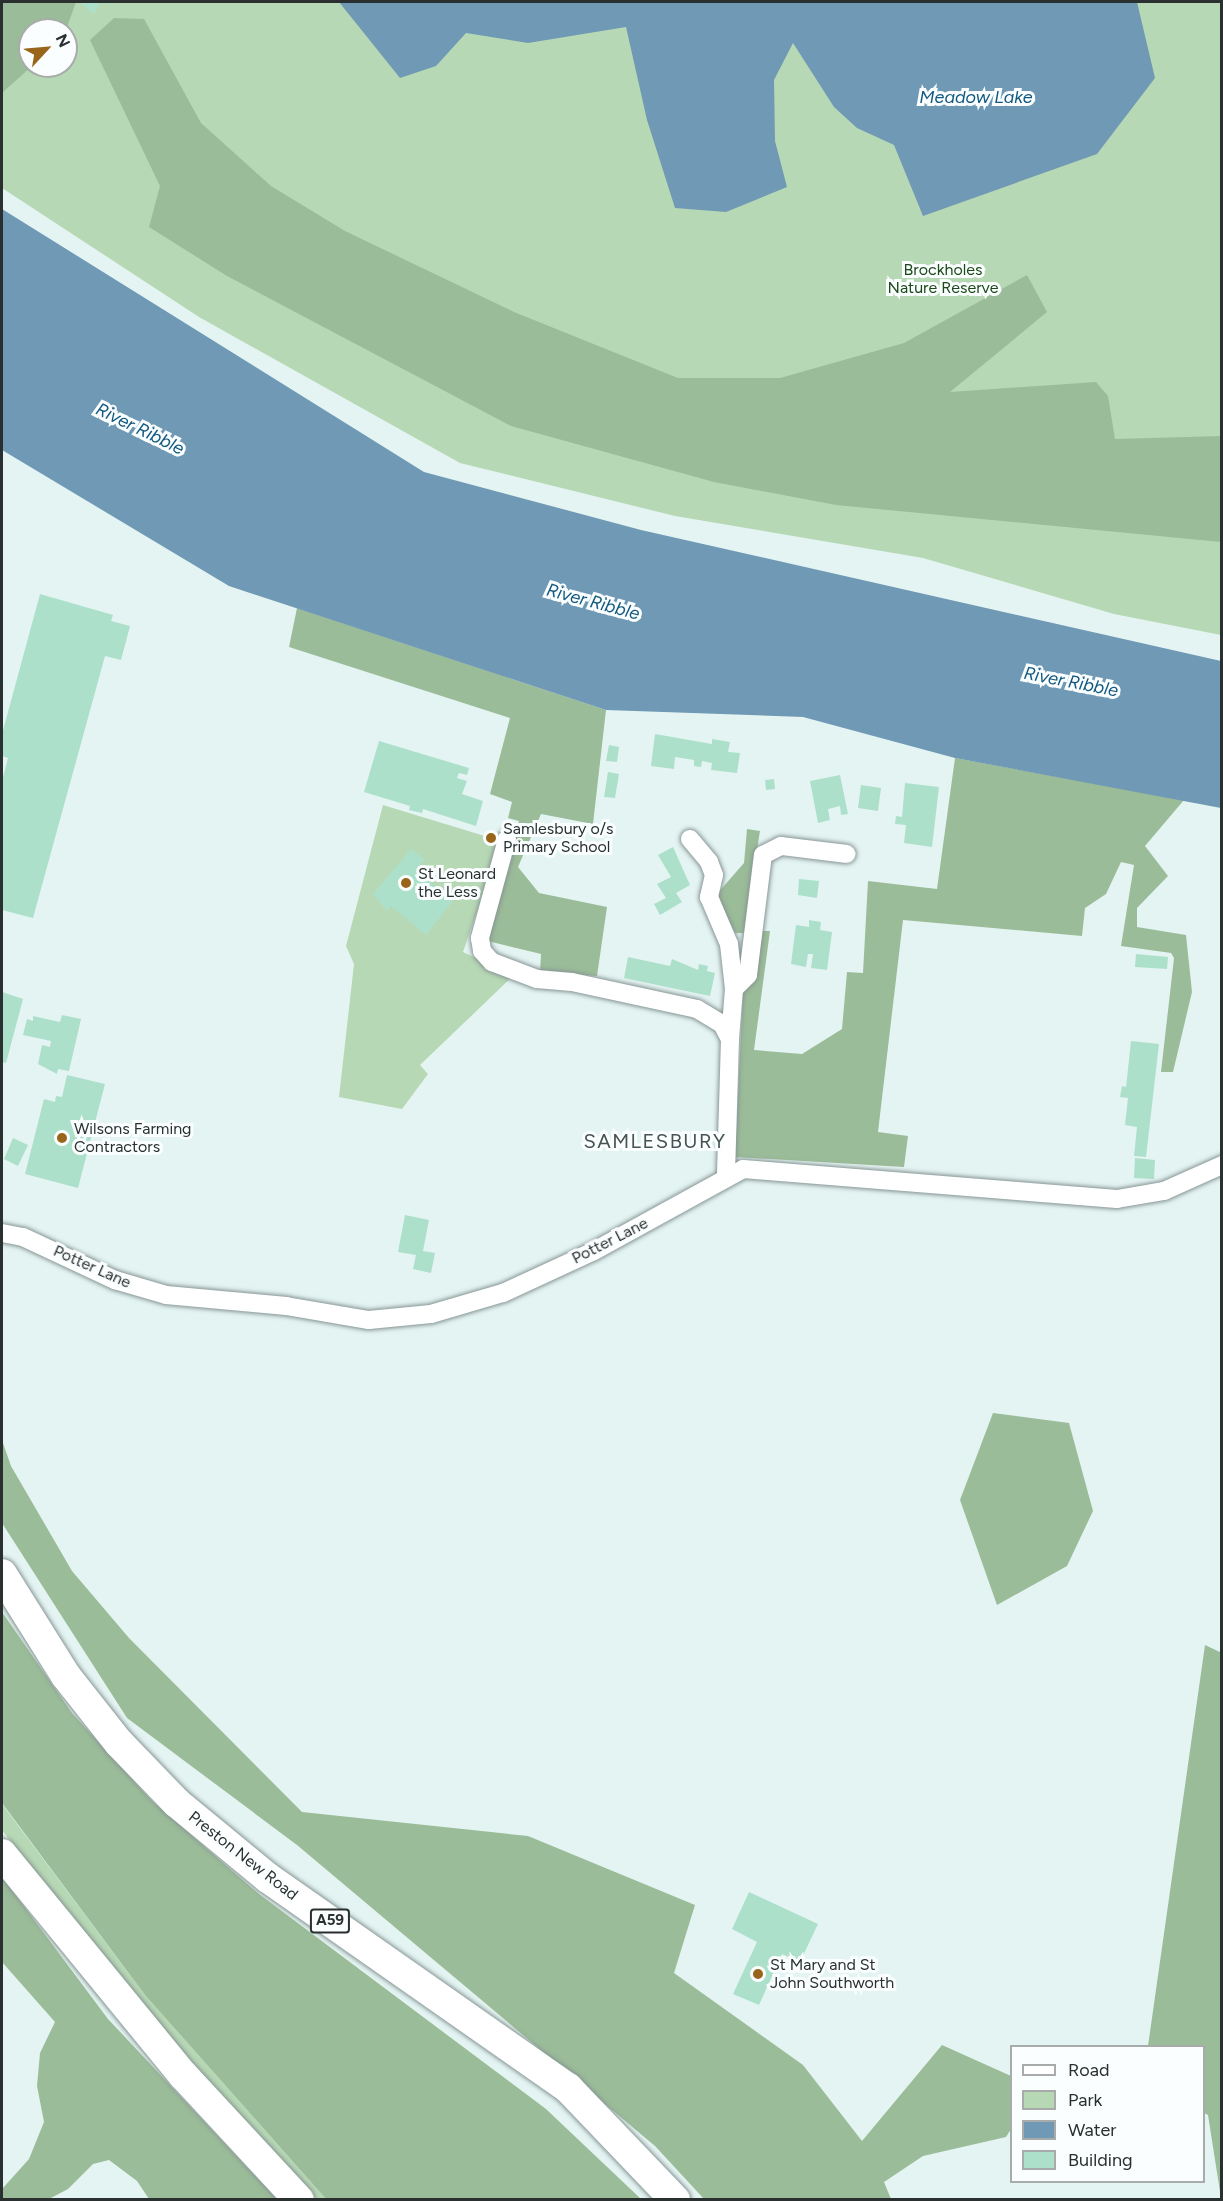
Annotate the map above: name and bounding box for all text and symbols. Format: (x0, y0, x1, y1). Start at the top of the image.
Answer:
north arrow (18, 18, 78, 78)
text: N (52, 31, 74, 50)
water label: Meadow Lake (919, 86, 1033, 108)
park label: Brockholes Nature Reserve (888, 260, 998, 298)
water label: River Ribble (92, 398, 188, 460)
water label: River Ribble (544, 579, 642, 625)
water label: River Ribble (1022, 662, 1120, 702)
place label: Samlesbury o/s Primary School (503, 819, 613, 857)
marker: Samlesbury o/s Primary School (484, 831, 498, 845)
place label: St Leonard the Less (418, 864, 496, 902)
marker: St Leonard the Less (399, 876, 413, 890)
place label: Wilsons Farming Contractors (74, 1119, 191, 1157)
district label: SAMLESBURY (583, 1129, 727, 1153)
marker: Wilsons Farming Contractors (55, 1131, 69, 1145)
street label: Potter Lane (569, 1214, 651, 1268)
street label: Potter Lane (50, 1241, 134, 1293)
street label: Preston New Road (185, 1807, 301, 1905)
road number: A59 (309, 1909, 351, 1933)
place label: St Mary and St John Southworth (770, 1955, 894, 1993)
marker: St Mary and St John Southworth (751, 1967, 765, 1981)
legend (1010, 2045, 1205, 2183)
text: Road (1068, 2059, 1109, 2081)
text: Park (1068, 2089, 1102, 2111)
text: Water (1068, 2119, 1116, 2141)
text: Building (1068, 2149, 1133, 2171)

